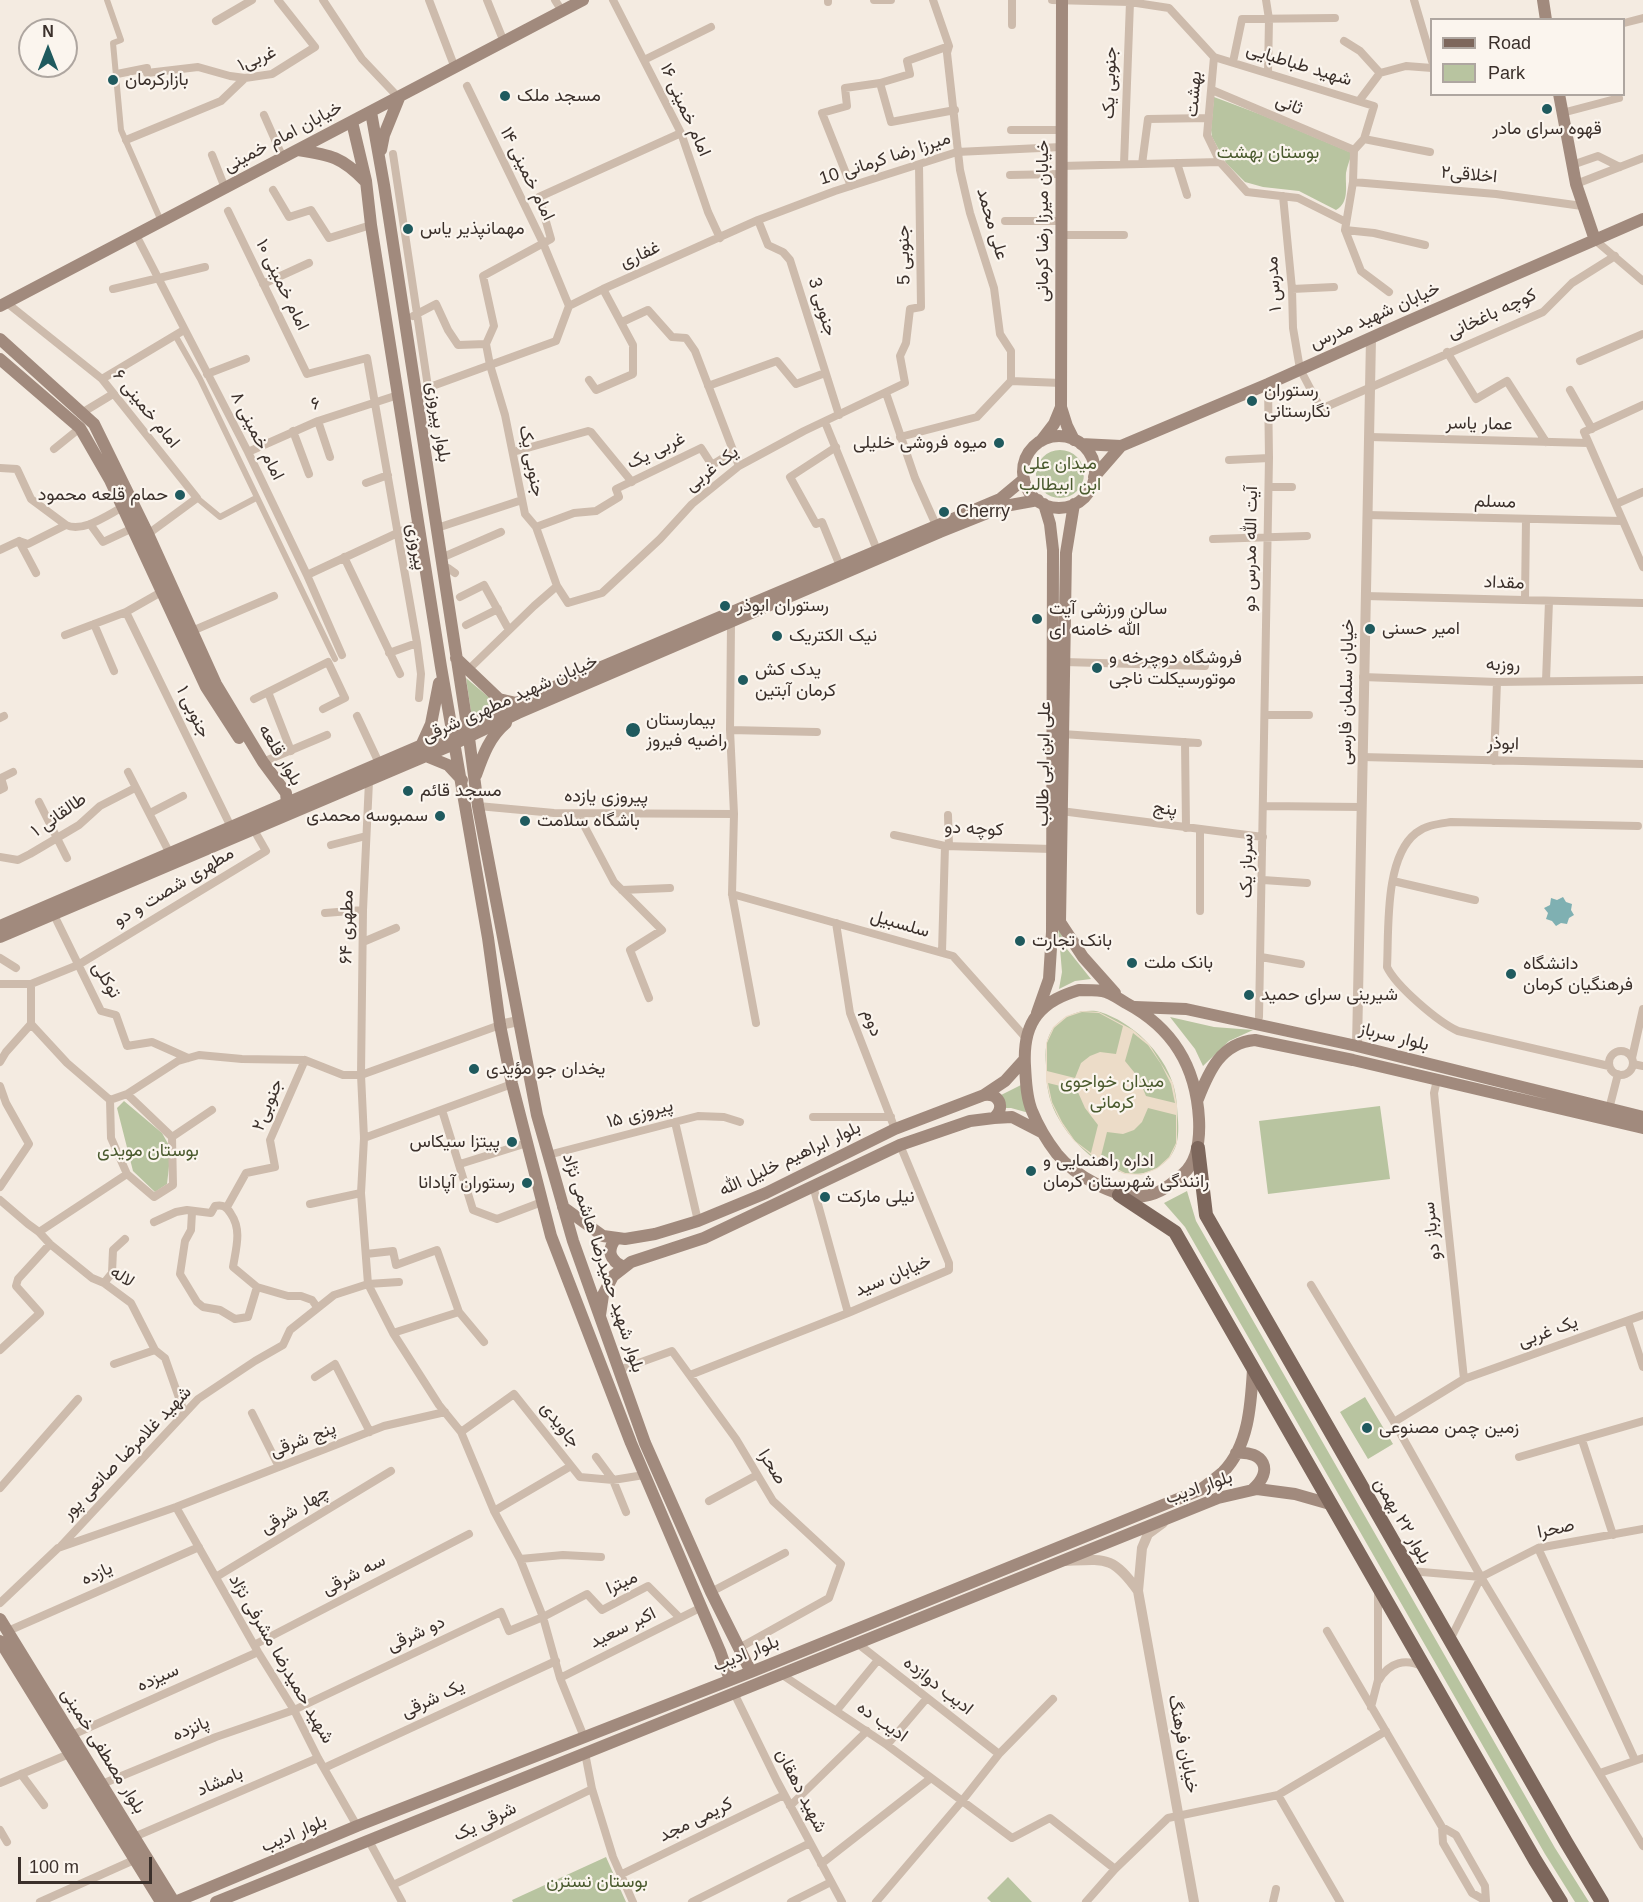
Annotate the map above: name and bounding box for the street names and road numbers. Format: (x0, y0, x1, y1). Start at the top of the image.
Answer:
street label: شهید طباطبایی (1244, 39, 1354, 91)
street label: غربی۱ (234, 41, 280, 77)
street label: جنوبی یک (1098, 46, 1122, 120)
street label: امام خمینی ۱۶ (655, 60, 715, 160)
street label: بهشت (1181, 70, 1207, 118)
street label: ثانی (1272, 90, 1306, 120)
street label: خیابان امام خمینی (220, 97, 346, 177)
street label: امام خمینی ۱۴ (495, 124, 559, 224)
street label: میرزا رضا کرمانی 10 (817, 128, 953, 190)
street label: خیابان میرزا رضا کرمانی (1032, 140, 1054, 302)
street label: اخلاقی۲ (1440, 162, 1498, 188)
street label: علی محمد (971, 186, 1013, 262)
street label: جنوبی 5 (893, 225, 915, 285)
street label: امام خمینی ۱۰ (251, 236, 313, 334)
street label: غفاری (616, 237, 664, 273)
street label: مدرس ۱ (1261, 256, 1287, 312)
street label: جنوبی 3 (803, 275, 841, 339)
street label: خیابان شهید مدرس (1307, 278, 1443, 354)
street label: کوچه باغخانی (1444, 284, 1540, 344)
street label: امام خمینی ۶ (108, 365, 184, 453)
street label: بلوار پیروزی (421, 380, 455, 464)
street label: امام خمینی ۸ (225, 388, 289, 484)
street label: ۶ (308, 392, 324, 416)
street label: عمار یاسر (1445, 413, 1513, 435)
street label: جنوبی یک (513, 423, 549, 499)
street label: غربی یک (623, 428, 689, 474)
street label: یک غربی (681, 441, 743, 497)
street label: آیت الله مدرس دو (1239, 486, 1263, 612)
street label: مسلم (1474, 490, 1516, 514)
street label: پیروزی (401, 522, 431, 572)
street label: مقداد (1483, 571, 1525, 595)
street label: خیابان سلمان فارسی (1335, 619, 1359, 765)
street label: خیابان شهید مطهری شرقی (419, 651, 601, 747)
street label: روزبه (1486, 654, 1520, 676)
street label: ۱ جنوبی (171, 683, 215, 741)
street label: علی ابن ابی طالب (1032, 701, 1056, 827)
street label: بلوار قلعه (253, 720, 307, 790)
street label: ابوذر (1487, 733, 1519, 755)
street label: پیروزی یازده (564, 785, 648, 809)
street label: طالقانی ۱ (27, 788, 91, 842)
street label: پنج (1152, 797, 1178, 821)
street label: کوچه دو (944, 817, 1004, 841)
street label: سرباز یک (1236, 834, 1258, 898)
street label: مطهری شصت و دو (110, 843, 238, 931)
street label: مطهری ۶۴ (336, 890, 358, 964)
street label: سلسبیل (868, 905, 932, 943)
street label: توکلی (87, 958, 125, 1002)
street label: دوم (857, 1006, 887, 1040)
street label: بلوار سرباز (1357, 1018, 1431, 1056)
street label: جنوبی۲ (248, 1076, 288, 1134)
street label: پیروزی ۱۵ (604, 1095, 676, 1133)
street label: بلوار ابراهیم خلیل الله (716, 1117, 864, 1201)
street label: بلوار شهید حمیدرضا هاشمی نژاد (557, 1151, 649, 1375)
street label: سرباز دو (1418, 1201, 1446, 1261)
street label: خیابان سید (852, 1250, 934, 1302)
street label: لاله (106, 1261, 138, 1293)
street label: یک غربی (1515, 1311, 1581, 1353)
street label: شهید غلامرضا صانعی پور (58, 1382, 196, 1524)
street label: جاویدی (535, 1398, 585, 1452)
street label: پنج شرقی (267, 1418, 339, 1462)
street label: صحرا (753, 1445, 791, 1489)
street label: بلوار ادیب (1163, 1466, 1235, 1510)
street label: بلوار ۲۲ بهمن (1369, 1474, 1435, 1568)
street label: چهار شرقی (257, 1481, 333, 1539)
street label: صحرا (1536, 1515, 1576, 1543)
street label: سه شرقی (319, 1550, 389, 1600)
street label: یازده (78, 1558, 116, 1590)
street label: میترا (603, 1567, 641, 1599)
street label: شهید حمیدرضا مشرفی نژاد (224, 1571, 338, 1747)
street label: اکبر سعید (586, 1603, 660, 1653)
street label: دو شرقی (384, 1611, 448, 1657)
street label: بلوار ادیب (710, 1631, 782, 1677)
street label: ادیب دوازده (899, 1652, 977, 1720)
street label: سیزده (134, 1659, 182, 1697)
street label: یک شرقی (398, 1675, 468, 1723)
street label: بلوار مصطفی خمینی (56, 1684, 150, 1818)
street label: خیابان فرهنگ (1163, 1693, 1203, 1795)
street label: ادیب ده (852, 1697, 912, 1747)
street label: پانزده (169, 1712, 213, 1746)
street label: شهید دهقان (771, 1745, 831, 1837)
street label: بامشاد (194, 1763, 246, 1801)
street label: کریمی مجد (656, 1793, 736, 1847)
street label: شرقی یک (450, 1798, 520, 1846)
street label: بلوار ادیب (258, 1810, 330, 1858)

